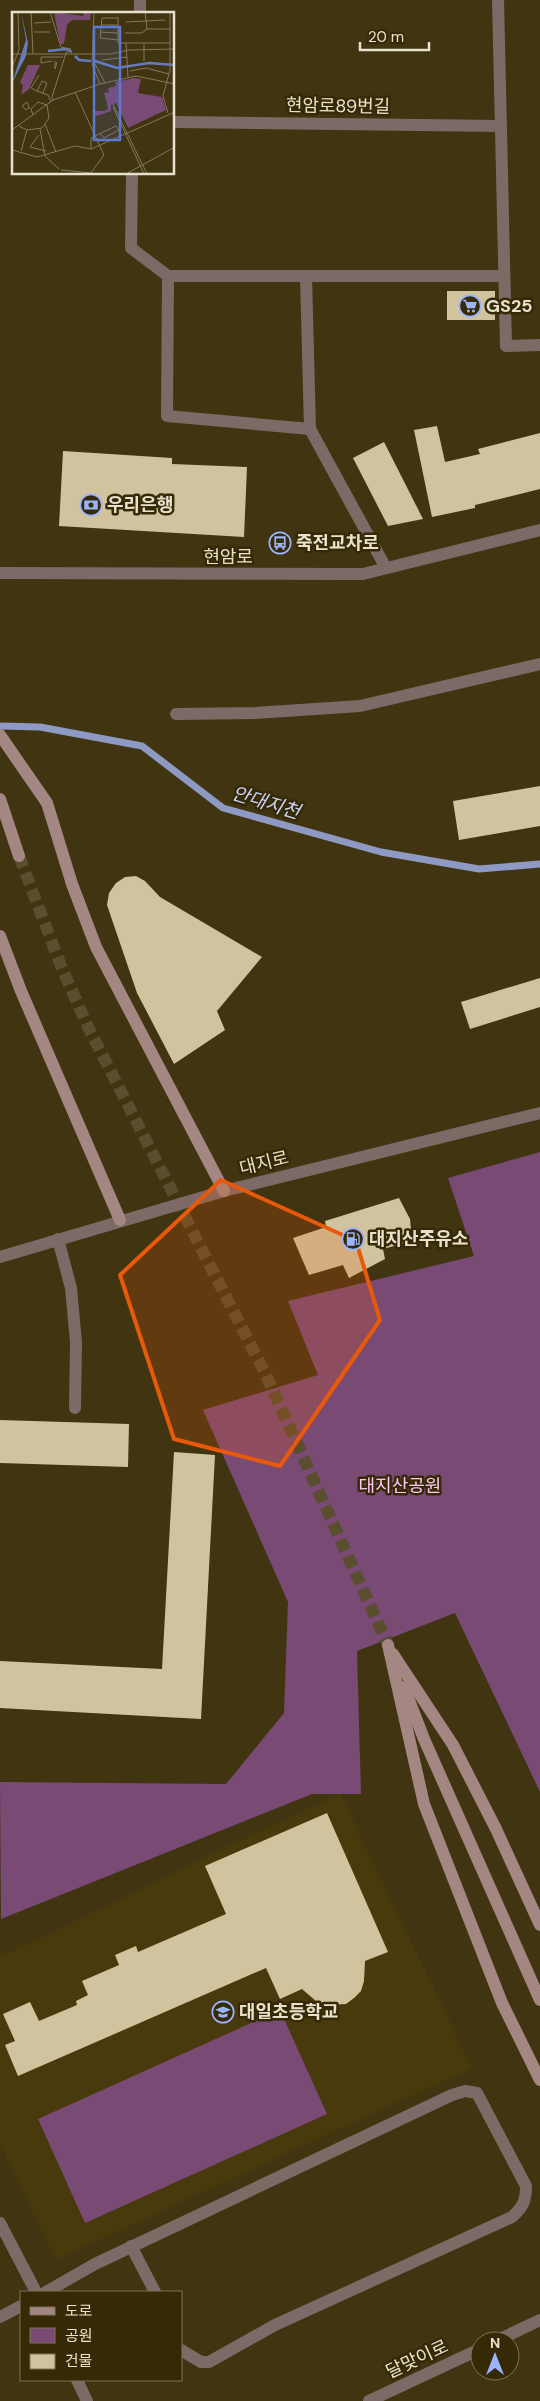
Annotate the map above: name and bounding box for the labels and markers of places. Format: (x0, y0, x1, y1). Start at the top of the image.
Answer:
supermarket icon: GS25 (458, 294, 482, 318)
place label: GS25 (486, 294, 532, 318)
bank icon: 우리은행 (79, 493, 103, 517)
place label: 우리은행 (107, 493, 173, 517)
bus stop icon: 죽전교차로 (268, 531, 292, 555)
place label: 죽전교차로 (296, 531, 379, 555)
fuel station icon: 대지산주유소 (341, 1227, 365, 1251)
place label: 대지산주유소 (369, 1227, 468, 1251)
school or university icon: 대일초등학교 (211, 2000, 235, 2024)
place label: 대일초등학교 (239, 2000, 338, 2024)

